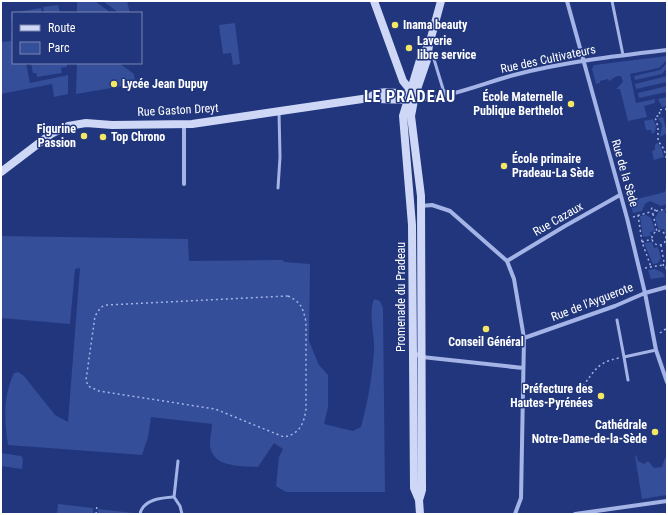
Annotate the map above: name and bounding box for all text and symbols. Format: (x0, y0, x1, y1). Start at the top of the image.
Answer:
legend (12, 12, 142, 64)
place label: Inama beauty (403, 18, 468, 32)
marker: Inama beauty (390, 20, 400, 30)
text: Route (48, 21, 76, 35)
place label: Laverie libre service (417, 34, 477, 62)
text: Parc (48, 41, 70, 55)
street label: Rue des Cultivateurs (499, 42, 597, 76)
marker: Laverie libre service (404, 43, 414, 53)
place label: Lycée Jean Dupuy (122, 77, 209, 91)
marker: Lycée Jean Dupuy (109, 79, 119, 89)
district label: LE PRADEAU (364, 87, 456, 106)
place label: École Maternelle Publique Berthelot (473, 89, 563, 118)
marker: École Maternelle Publique Berthelot (566, 99, 576, 109)
street label: Rue Gaston Dreyt (137, 101, 219, 119)
place label: Figurine Passion (37, 122, 76, 150)
place label: Top Chrono (111, 130, 165, 144)
marker: Figurine Passion (79, 131, 89, 141)
marker: Top Chrono (98, 132, 108, 142)
street label: Rue de la Sède (609, 138, 641, 209)
place label: École primaire Pradeau-La Sède (512, 151, 594, 180)
marker: École primaire Pradeau-La Sède (499, 161, 509, 171)
street label: Rue Cazaux (531, 199, 585, 239)
street label: Promenade du Pradeau (394, 242, 408, 352)
street label: Rue de l'Ayguerote (549, 280, 635, 324)
marker: Conseil Général (481, 324, 491, 334)
place label: Conseil Général (448, 335, 524, 349)
place label: Préfecture des Hautes-Pyrénées (510, 382, 594, 410)
marker: Préfecture des Hautes-Pyrénées (596, 391, 606, 401)
place label: Cathédrale Notre-Dame-de-la-Sède (532, 418, 647, 446)
marker: Cathédrale Notre-Dame-de-la-Sède (650, 427, 660, 437)

